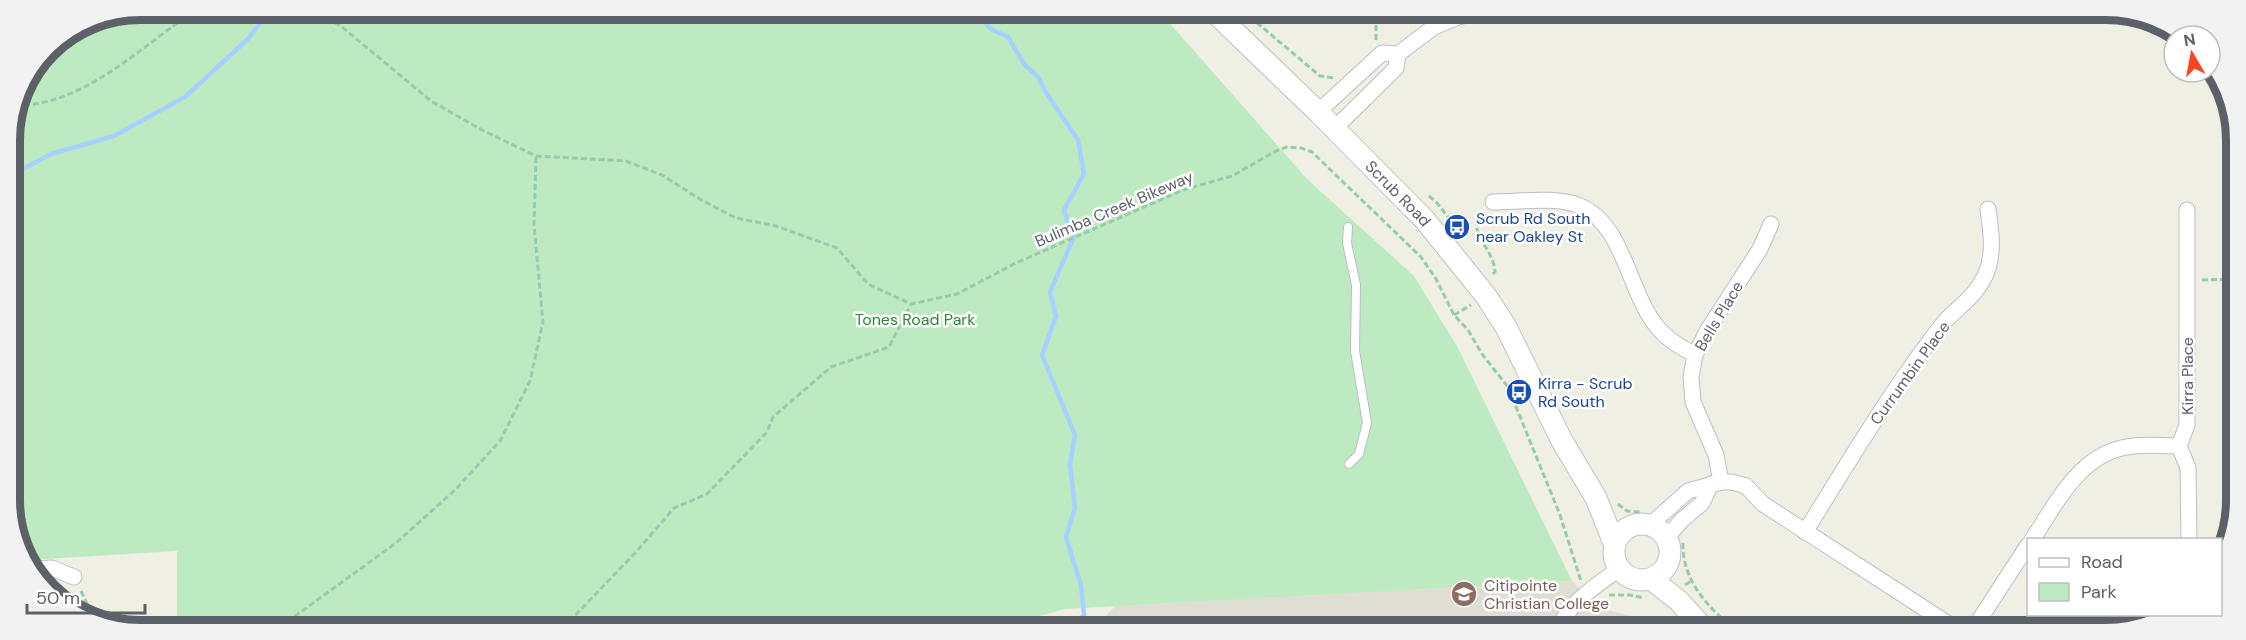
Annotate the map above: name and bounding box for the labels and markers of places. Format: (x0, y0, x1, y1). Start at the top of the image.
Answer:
place label: Scrub Rd South near Oakley St (1476, 208, 1591, 247)
bus stop icon: Scrub Rd South near Oakley St (1442, 212, 1472, 242)
place label: Kirra - Scrub Rd South (1538, 373, 1632, 412)
bus stop icon: Kirra - Scrub Rd South (1504, 377, 1534, 407)
place label: Citipointe Christian College (1484, 575, 1609, 614)
school or university icon: Citipointe Christian College (1449, 579, 1479, 609)

